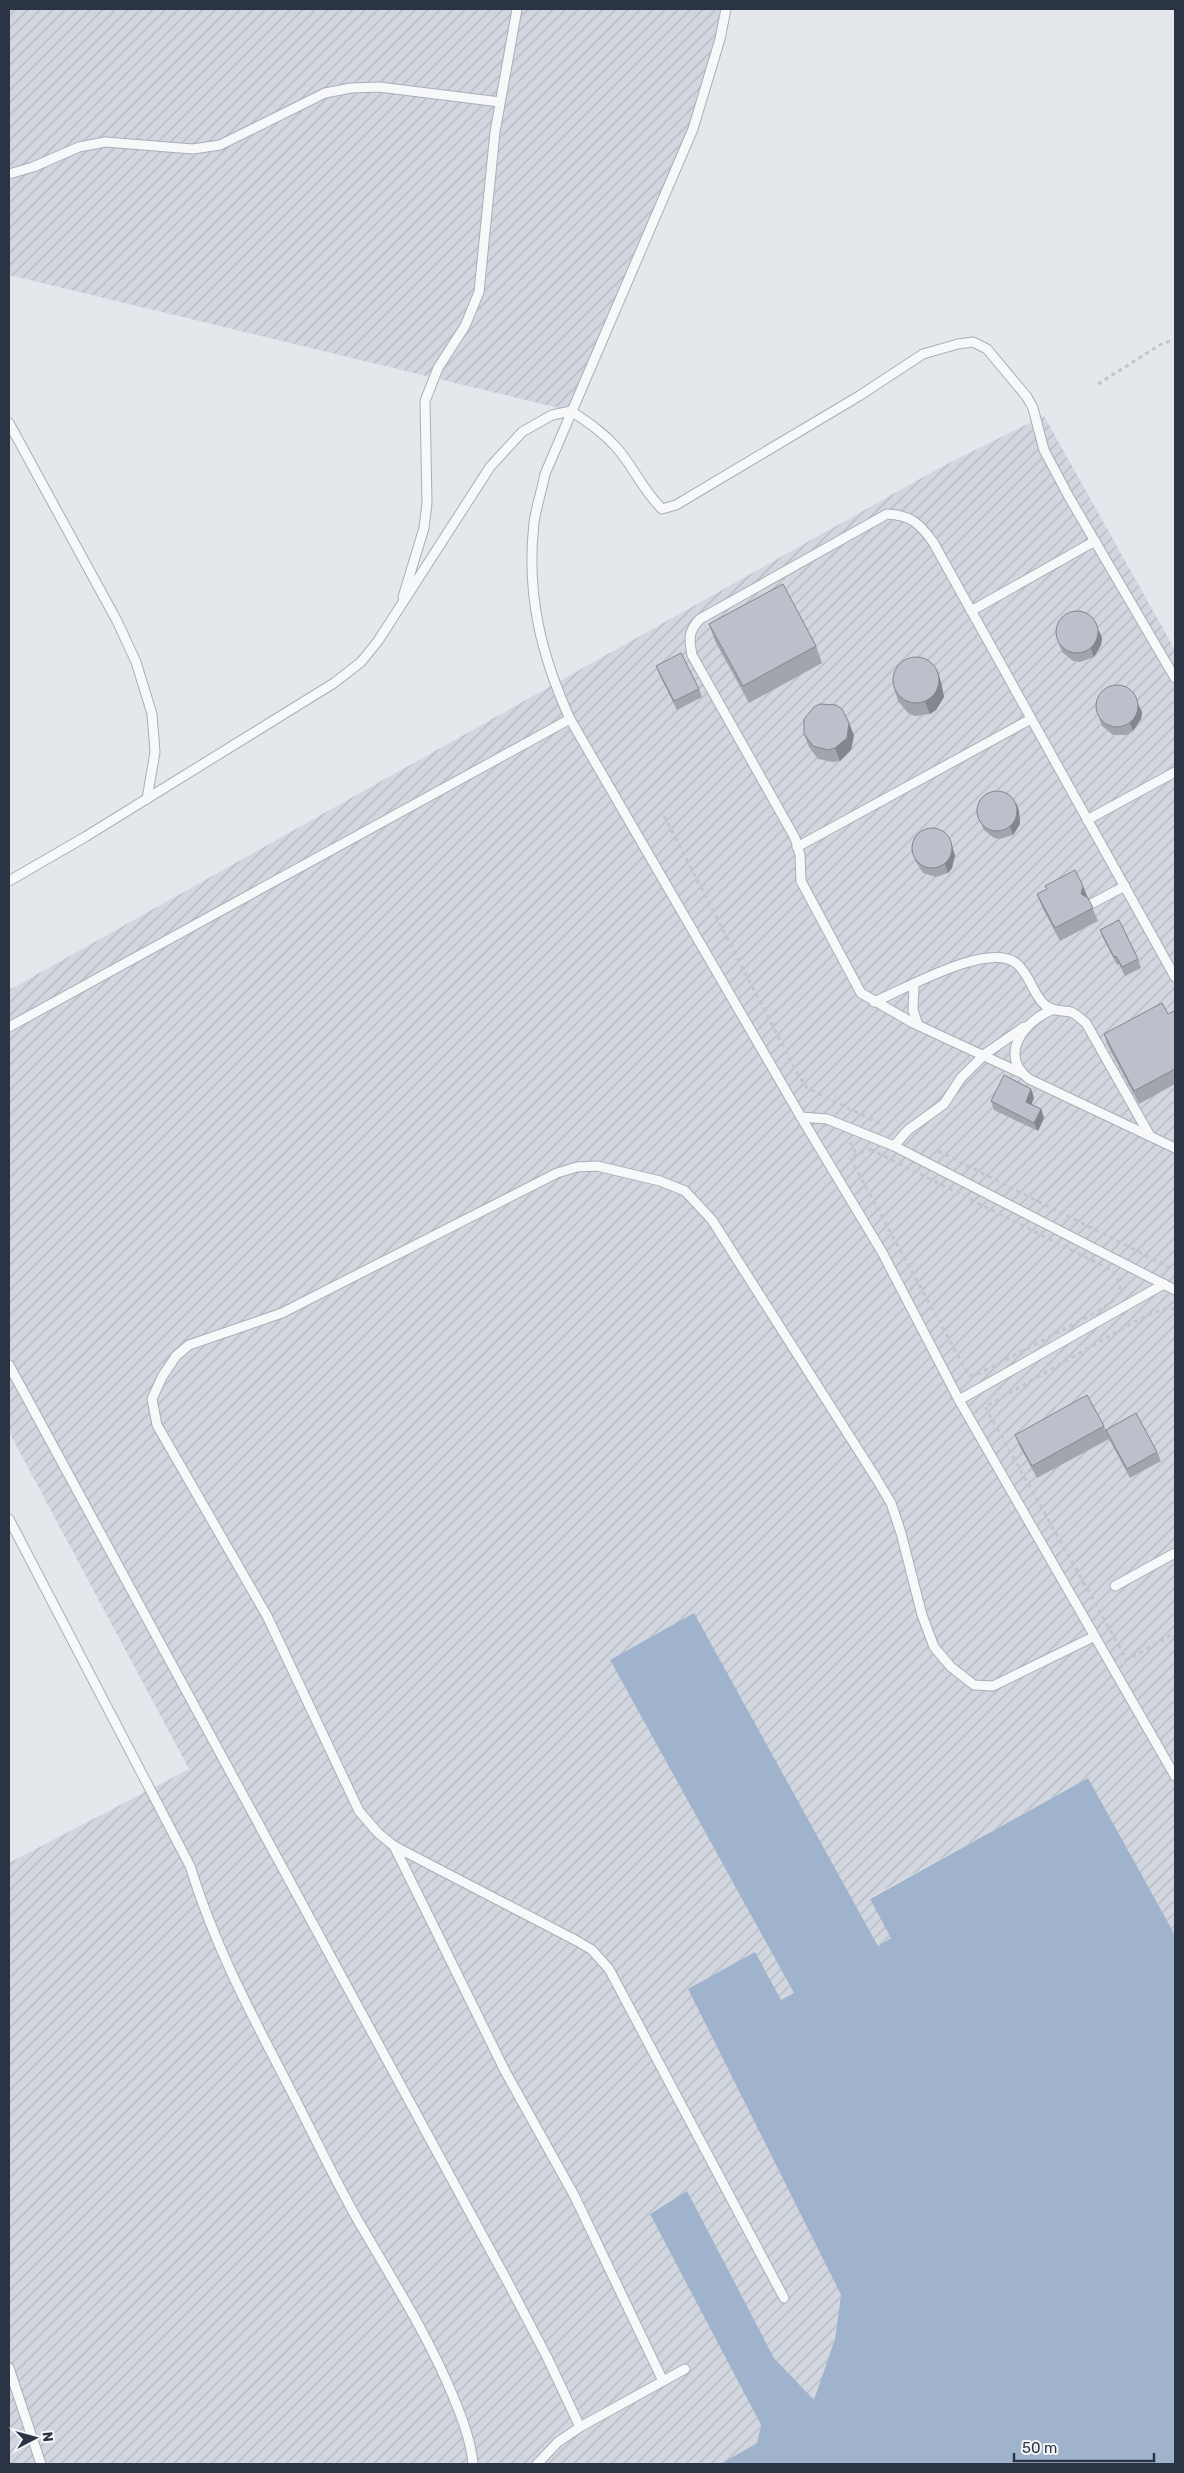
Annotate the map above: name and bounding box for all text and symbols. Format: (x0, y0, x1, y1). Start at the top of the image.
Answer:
north arrow (10, 2413, 60, 2463)
scale bar (1014, 2430, 1154, 2462)
text: N (38, 2431, 56, 2443)
text: 50 m (1022, 2439, 1057, 2457)

